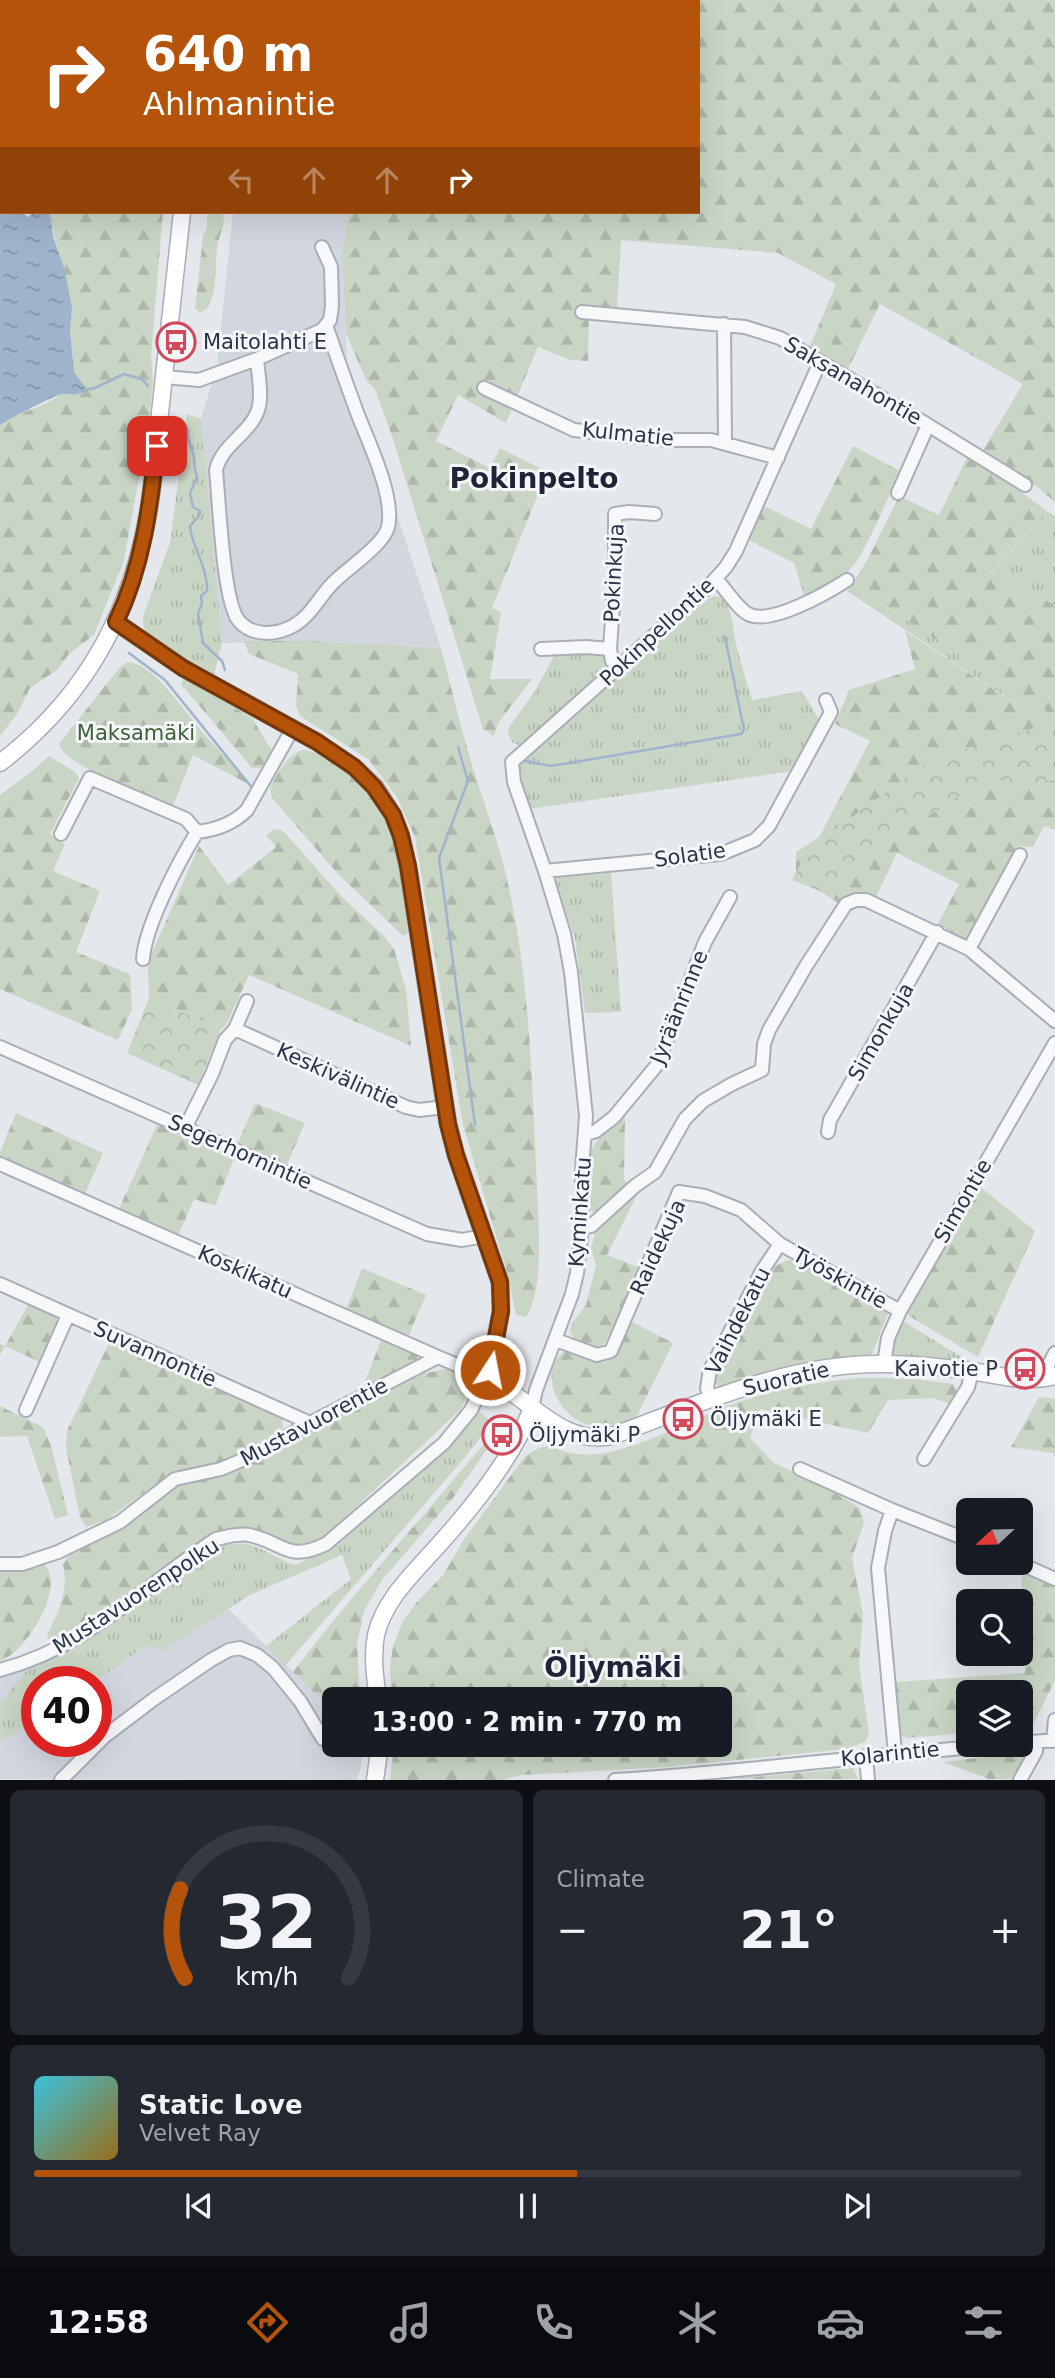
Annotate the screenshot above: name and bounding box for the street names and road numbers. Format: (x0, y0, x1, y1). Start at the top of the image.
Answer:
street label: Saksanahontie (780, 332, 926, 430)
street label: Kulmatie (581, 417, 675, 451)
street label: Pokinkuja (599, 523, 629, 623)
street label: Pokinpellontie (595, 573, 719, 691)
street label: Solatie (653, 838, 727, 872)
street label: Jyräänrinne (645, 947, 713, 1069)
street label: Simonkuja (843, 979, 919, 1085)
street label: Keskivälintie (273, 1038, 403, 1114)
street label: Segerhornintie (164, 1110, 316, 1194)
street label: Simontie (929, 1155, 997, 1247)
street label: Kyminkatu (564, 1156, 596, 1268)
street label: Raidekuja (625, 1195, 691, 1299)
street label: Koskikatu (194, 1241, 296, 1303)
street label: Työskintie (788, 1242, 891, 1314)
street label: Vaihdekatu (701, 1263, 775, 1379)
street label: Suvannontie (90, 1316, 220, 1392)
street label: Suoratie (740, 1357, 832, 1401)
street label: Mustavuorentie (236, 1373, 392, 1471)
street label: Mustavuorenpolku (48, 1533, 224, 1659)
street label: Kolarintie (839, 1737, 941, 1771)

